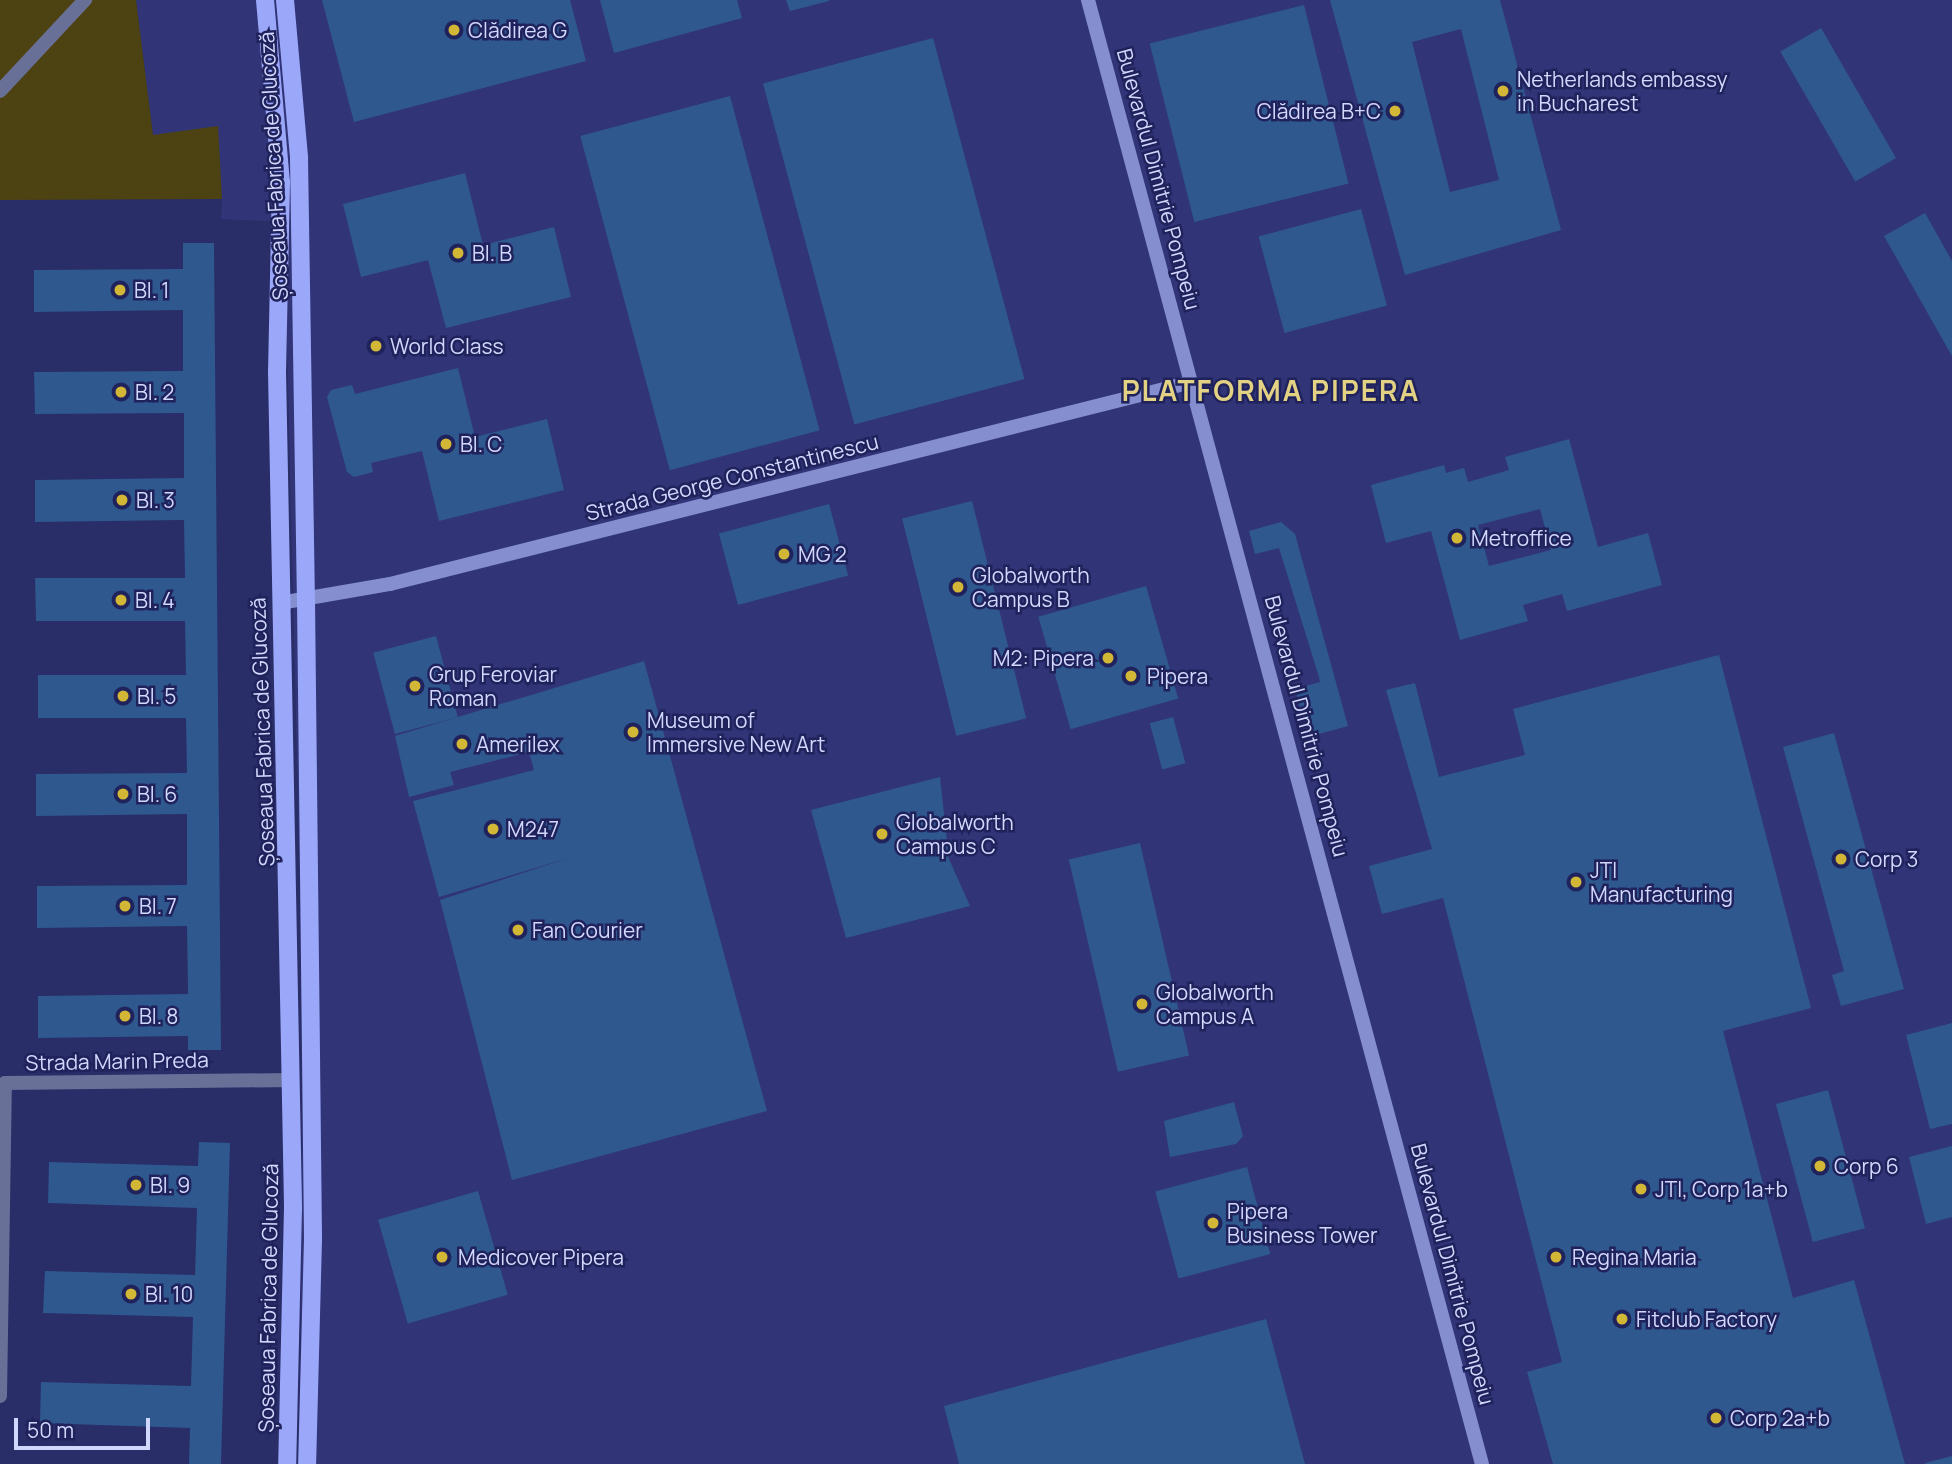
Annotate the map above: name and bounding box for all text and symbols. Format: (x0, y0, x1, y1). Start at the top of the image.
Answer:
place label: Clădirea G (468, 17, 567, 43)
marker: Clădirea G (446, 22, 462, 38)
street label: Șoseaua Fabrica de Glucoză (253, 31, 293, 301)
street label: Bulevardul Dimitrie Pompeiu (1112, 46, 1206, 312)
place label: Netherlands embassy in Bucharest (1517, 66, 1728, 116)
marker: Netherlands embassy in Bucharest (1495, 83, 1511, 99)
place label: Clădirea B+C (1257, 98, 1381, 124)
marker: Clădirea B+C (1387, 103, 1403, 119)
place label: Bl. B (472, 240, 512, 266)
marker: Bl. B (450, 245, 466, 261)
place label: Bl. 1 (134, 277, 169, 303)
marker: Bl. 1 (112, 282, 128, 298)
place label: World Class (390, 333, 504, 359)
marker: World Class (368, 338, 384, 354)
district label: PLATFORMA PIPERA (1124, 373, 1418, 407)
place label: Bl. 2 (135, 379, 174, 405)
marker: Bl. 2 (113, 384, 129, 400)
street label: Strada George Constantinescu (583, 428, 881, 526)
place label: Bl. C (460, 431, 502, 457)
marker: Bl. C (438, 436, 454, 452)
place label: Bl. 3 (136, 487, 175, 513)
marker: Bl. 3 (114, 492, 130, 508)
place label: Metroffice (1471, 525, 1572, 551)
marker: Metroffice (1449, 530, 1465, 546)
place label: MG 2 (798, 541, 847, 567)
marker: MG 2 (776, 546, 792, 562)
place label: Globalworth Campus B (972, 562, 1090, 612)
marker: Globalworth Campus B (950, 579, 966, 595)
place label: Bl. 4 (135, 587, 175, 613)
marker: Bl. 4 (113, 592, 129, 608)
street label: Bulevardul Dimitrie Pompeiu (1260, 593, 1354, 859)
street label: Șoseaua Fabrica de Glucoză (245, 597, 279, 867)
place label: M2: Pipera (993, 645, 1094, 671)
marker: M2: Pipera (1100, 650, 1116, 666)
place label: Grup Feroviar Roman (429, 661, 557, 711)
place label: Pipera (1147, 663, 1208, 689)
marker: Pipera (1121, 666, 1141, 686)
marker: Grup Feroviar Roman (407, 678, 423, 694)
place label: Bl. 5 (137, 683, 176, 709)
marker: Bl. 5 (115, 688, 131, 704)
place label: Museum of Immersive New Art (647, 707, 825, 757)
marker: Museum of Immersive New Art (625, 724, 641, 740)
place label: Amerilex (476, 731, 560, 757)
marker: Amerilex (454, 736, 470, 752)
place label: Bl. 6 (137, 781, 177, 807)
marker: Bl. 6 (115, 786, 131, 802)
place label: Globalworth Campus C (896, 809, 1014, 859)
place label: M247 (507, 816, 559, 842)
marker: M247 (485, 821, 501, 837)
marker: Globalworth Campus C (874, 826, 890, 842)
place label: Corp 3 (1855, 846, 1918, 872)
marker: Corp 3 (1833, 851, 1849, 867)
place label: JTI Manufacturing (1590, 857, 1733, 907)
marker: JTI Manufacturing (1568, 874, 1584, 890)
place label: Bl. 7 (139, 893, 177, 919)
marker: Bl. 7 (117, 898, 133, 914)
place label: Fan Courier (532, 917, 643, 943)
marker: Fan Courier (510, 922, 526, 938)
place label: Globalworth Campus A (1156, 979, 1274, 1029)
marker: Globalworth Campus A (1134, 996, 1150, 1012)
place label: Bl. 8 (139, 1003, 178, 1029)
marker: Bl. 8 (117, 1008, 133, 1024)
street label: Strada Marin Preda (25, 1047, 209, 1075)
street label: Bulevardul Dimitrie Pompeiu (1406, 1141, 1500, 1407)
place label: Corp 6 (1834, 1153, 1899, 1179)
marker: Corp 6 (1812, 1158, 1828, 1174)
street label: Șoseaua Fabrica de Glucoză (253, 1163, 283, 1433)
place label: Bl. 9 (150, 1172, 190, 1198)
place label: JTI, Corp 1a+b (1655, 1176, 1788, 1202)
marker: Bl. 9 (128, 1177, 144, 1193)
marker: JTI, Corp 1a+b (1633, 1181, 1649, 1197)
place label: Pipera Business Tower (1227, 1198, 1378, 1248)
marker: Pipera Business Tower (1205, 1215, 1221, 1231)
place label: Medicover Pipera (458, 1244, 624, 1270)
place label: Regina Maria (1572, 1244, 1697, 1270)
marker: Medicover Pipera (432, 1247, 452, 1267)
marker: Regina Maria (1546, 1247, 1566, 1267)
place label: Bl. 10 (145, 1281, 193, 1307)
marker: Bl. 10 (123, 1286, 139, 1302)
place label: Fitclub Factory (1636, 1306, 1777, 1332)
marker: Fitclub Factory (1614, 1311, 1630, 1327)
scale bar (18, 1404, 154, 1448)
place label: Corp 2a+b (1730, 1405, 1830, 1431)
marker: Corp 2a+b (1708, 1410, 1724, 1426)
text: 50 m (27, 1416, 74, 1444)

